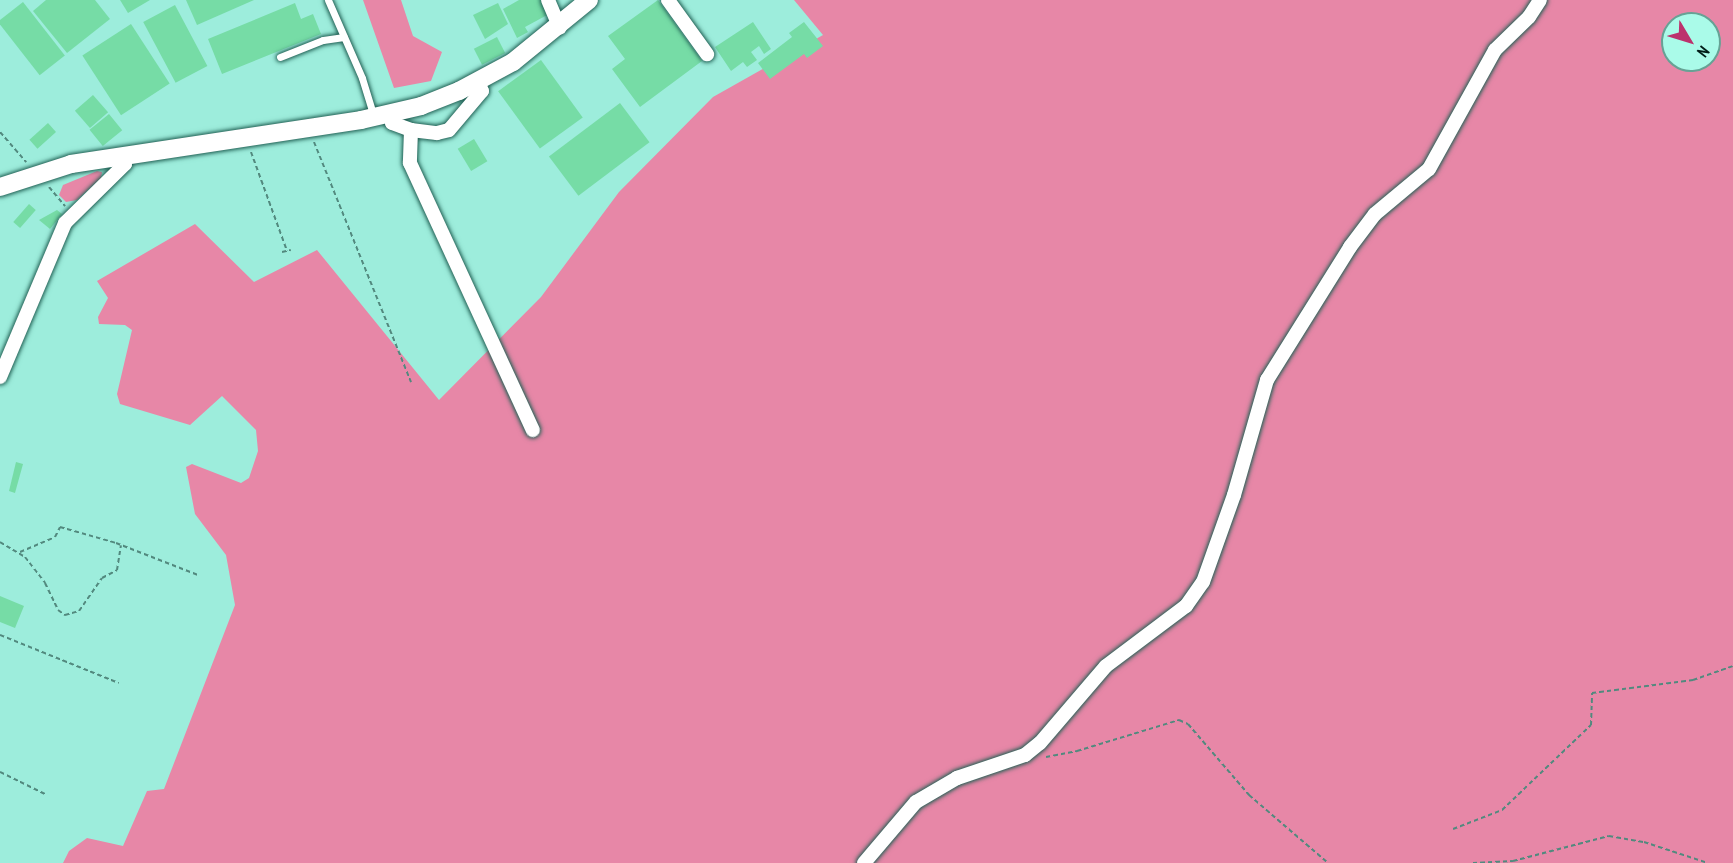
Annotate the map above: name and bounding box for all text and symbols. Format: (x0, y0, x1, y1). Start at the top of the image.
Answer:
north arrow (1661, 12, 1721, 72)
text: N (1693, 42, 1714, 61)

